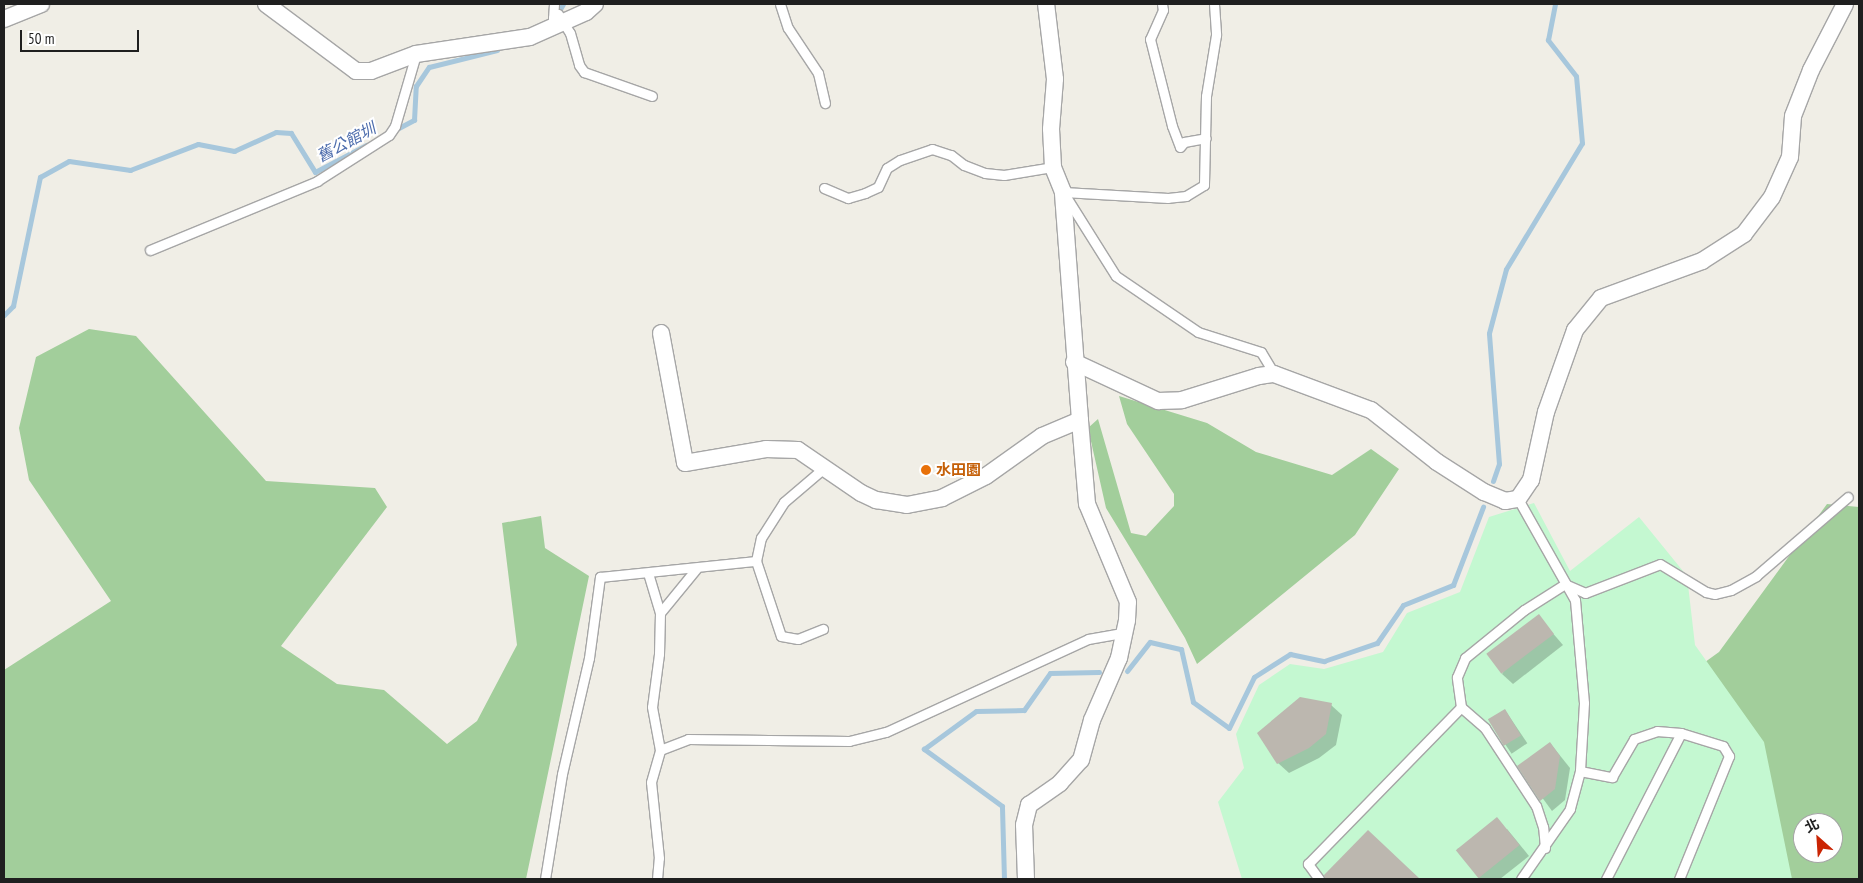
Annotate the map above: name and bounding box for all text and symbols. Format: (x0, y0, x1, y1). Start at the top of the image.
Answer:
scale bar (22, 20, 141, 52)
text: 50 m (28, 29, 54, 48)
water label: 舊公館圳 (313, 119, 379, 165)
place label: 水田園 (936, 461, 981, 479)
marker: 水田園 (920, 464, 932, 476)
north arrow (1793, 813, 1843, 863)
text: 北 (1802, 814, 1822, 837)

